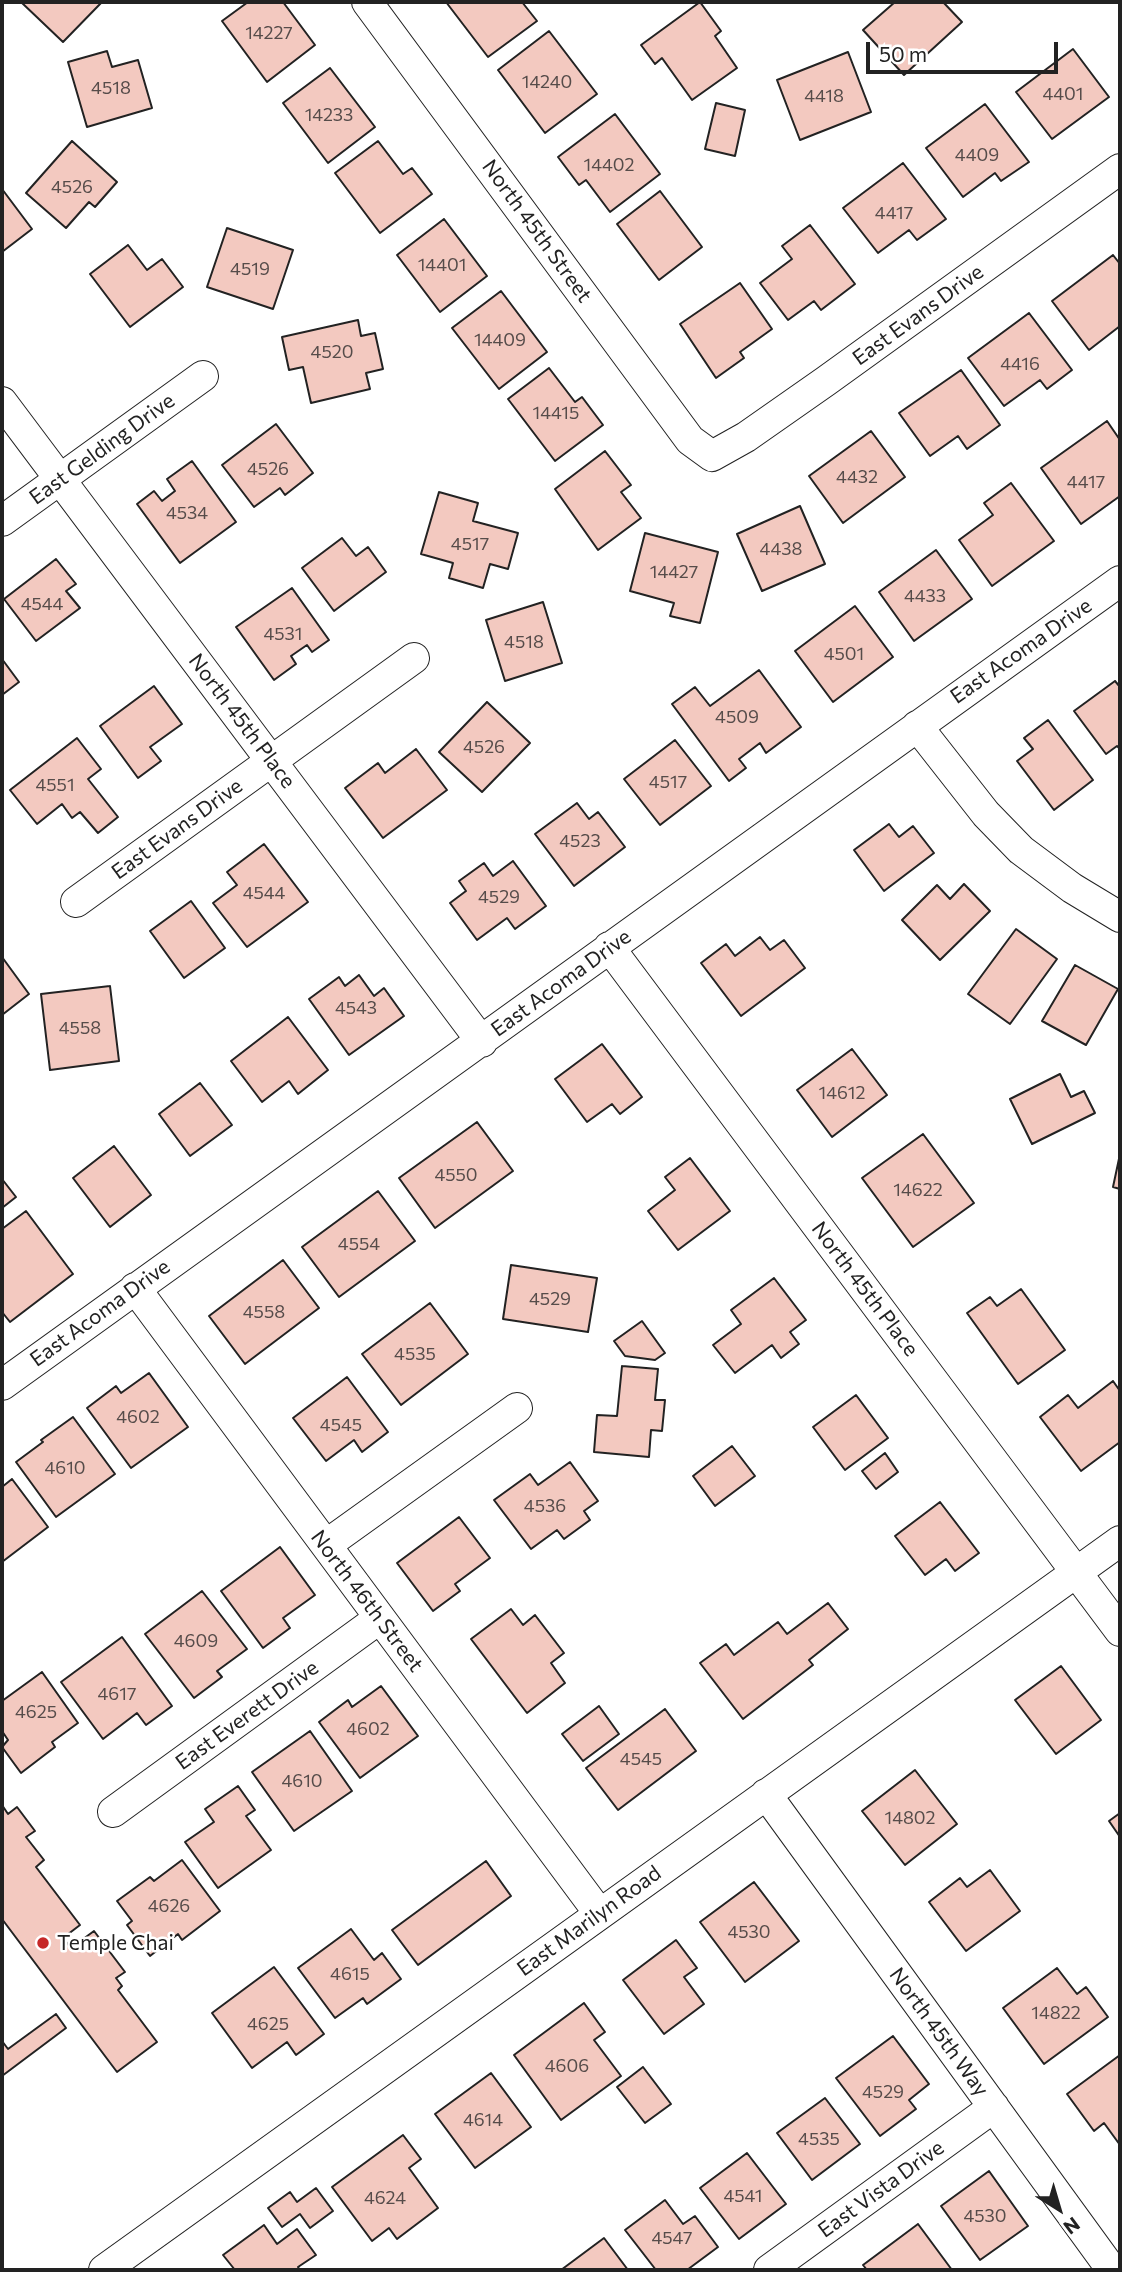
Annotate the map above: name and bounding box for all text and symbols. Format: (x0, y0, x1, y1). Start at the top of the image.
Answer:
house number: 14227 (245, 22, 293, 44)
scale bar (870, 28, 1062, 72)
text: 50 m (879, 41, 927, 66)
house number: 14240 (522, 71, 572, 93)
house number: 4518 (91, 77, 131, 99)
house number: 4401 (1042, 83, 1084, 105)
house number: 4418 (804, 85, 844, 107)
house number: 14233 (305, 104, 353, 126)
house number: 4409 (955, 144, 999, 166)
house number: 14402 (584, 154, 634, 176)
street label: North 45th Street (477, 155, 597, 307)
house number: 4526 (51, 176, 93, 198)
house number: 4417 (875, 202, 913, 224)
house number: 14401 (418, 254, 466, 276)
house number: 4519 (230, 258, 270, 280)
street label: East Evans Drive (848, 259, 988, 371)
house number: 14409 (474, 329, 526, 351)
house number: 4520 (311, 341, 353, 363)
house number: 4416 (1000, 353, 1040, 375)
street label: East Gelding Drive (25, 388, 179, 510)
house number: 14415 (533, 402, 579, 424)
house number: 4526 (247, 458, 289, 480)
house number: 4432 (836, 466, 878, 488)
house number: 4417 (1067, 471, 1105, 493)
house number: 4534 (166, 502, 208, 524)
house number: 4517 (451, 533, 489, 555)
house number: 4438 (760, 538, 802, 560)
house number: 14427 (650, 561, 698, 583)
house number: 4433 (904, 585, 946, 607)
house number: 4544 (21, 593, 63, 615)
street label: East Acoma Drive (946, 593, 1096, 709)
house number: 4531 (263, 623, 303, 645)
house number: 4518 (504, 631, 544, 653)
house number: 4501 (824, 643, 864, 665)
street label: North 45th Place (183, 649, 301, 793)
house number: 4509 (715, 706, 759, 728)
house number: 4526 (463, 736, 505, 758)
house number: 4517 (649, 771, 687, 793)
street label: East Evans Drive (107, 773, 247, 885)
house number: 4551 (35, 774, 75, 796)
house number: 4523 (559, 830, 601, 852)
house number: 4544 (243, 882, 285, 904)
house number: 4529 (478, 886, 520, 908)
street label: East Acoma Drive (486, 924, 636, 1042)
house number: 4543 (335, 997, 377, 1019)
house number: 4558 (59, 1017, 101, 1039)
house number: 14612 (818, 1082, 866, 1104)
house number: 4550 (434, 1164, 478, 1186)
house number: 14622 (893, 1179, 943, 1201)
street label: North 45th Place (806, 1217, 924, 1361)
house number: 4554 (338, 1233, 380, 1255)
street label: East Acoma Drive (25, 1254, 175, 1372)
house number: 4529 (529, 1288, 571, 1310)
house number: 4558 (243, 1301, 285, 1323)
house number: 4535 (394, 1343, 436, 1365)
house number: 4602 (116, 1406, 160, 1428)
house number: 4545 (320, 1414, 362, 1436)
house number: 4610 (44, 1457, 86, 1479)
house number: 4536 (524, 1495, 566, 1517)
street label: North 46th Street (306, 1525, 428, 1677)
house number: 4609 (174, 1630, 218, 1652)
street label: East Everett Drive (171, 1655, 323, 1775)
house number: 4617 (98, 1683, 136, 1705)
house number: 4625 (15, 1701, 57, 1723)
house number: 4602 (346, 1718, 390, 1740)
house number: 4545 (620, 1748, 662, 1770)
house number: 4610 (281, 1770, 323, 1792)
house number: 14802 (884, 1807, 936, 1829)
street label: East Marilyn Road (512, 1860, 666, 1982)
house number: 4626 (148, 1895, 190, 1917)
house number: 4530 (727, 1921, 771, 1943)
place label: Temple Chai (57, 1930, 174, 1956)
marker: Temple Chai (35, 1935, 51, 1951)
house number: 4615 (330, 1963, 370, 1985)
street label: North 45th Way (884, 1963, 994, 2101)
house number: 14822 (1031, 2002, 1081, 2024)
house number: 4625 (247, 2013, 289, 2035)
house number: 4606 (545, 2055, 589, 2077)
house number: 4529 (862, 2081, 904, 2103)
house number: 4614 (463, 2109, 503, 2131)
house number: 4535 (798, 2128, 840, 2150)
street label: East Vista Drive (813, 2135, 949, 2243)
north arrow (1024, 2174, 1094, 2244)
house number: 4541 (723, 2185, 763, 2207)
house number: 4624 (364, 2187, 406, 2209)
house number: 4530 (963, 2205, 1007, 2227)
text: N (1059, 2213, 1085, 2240)
house number: 4547 (651, 2227, 693, 2249)

